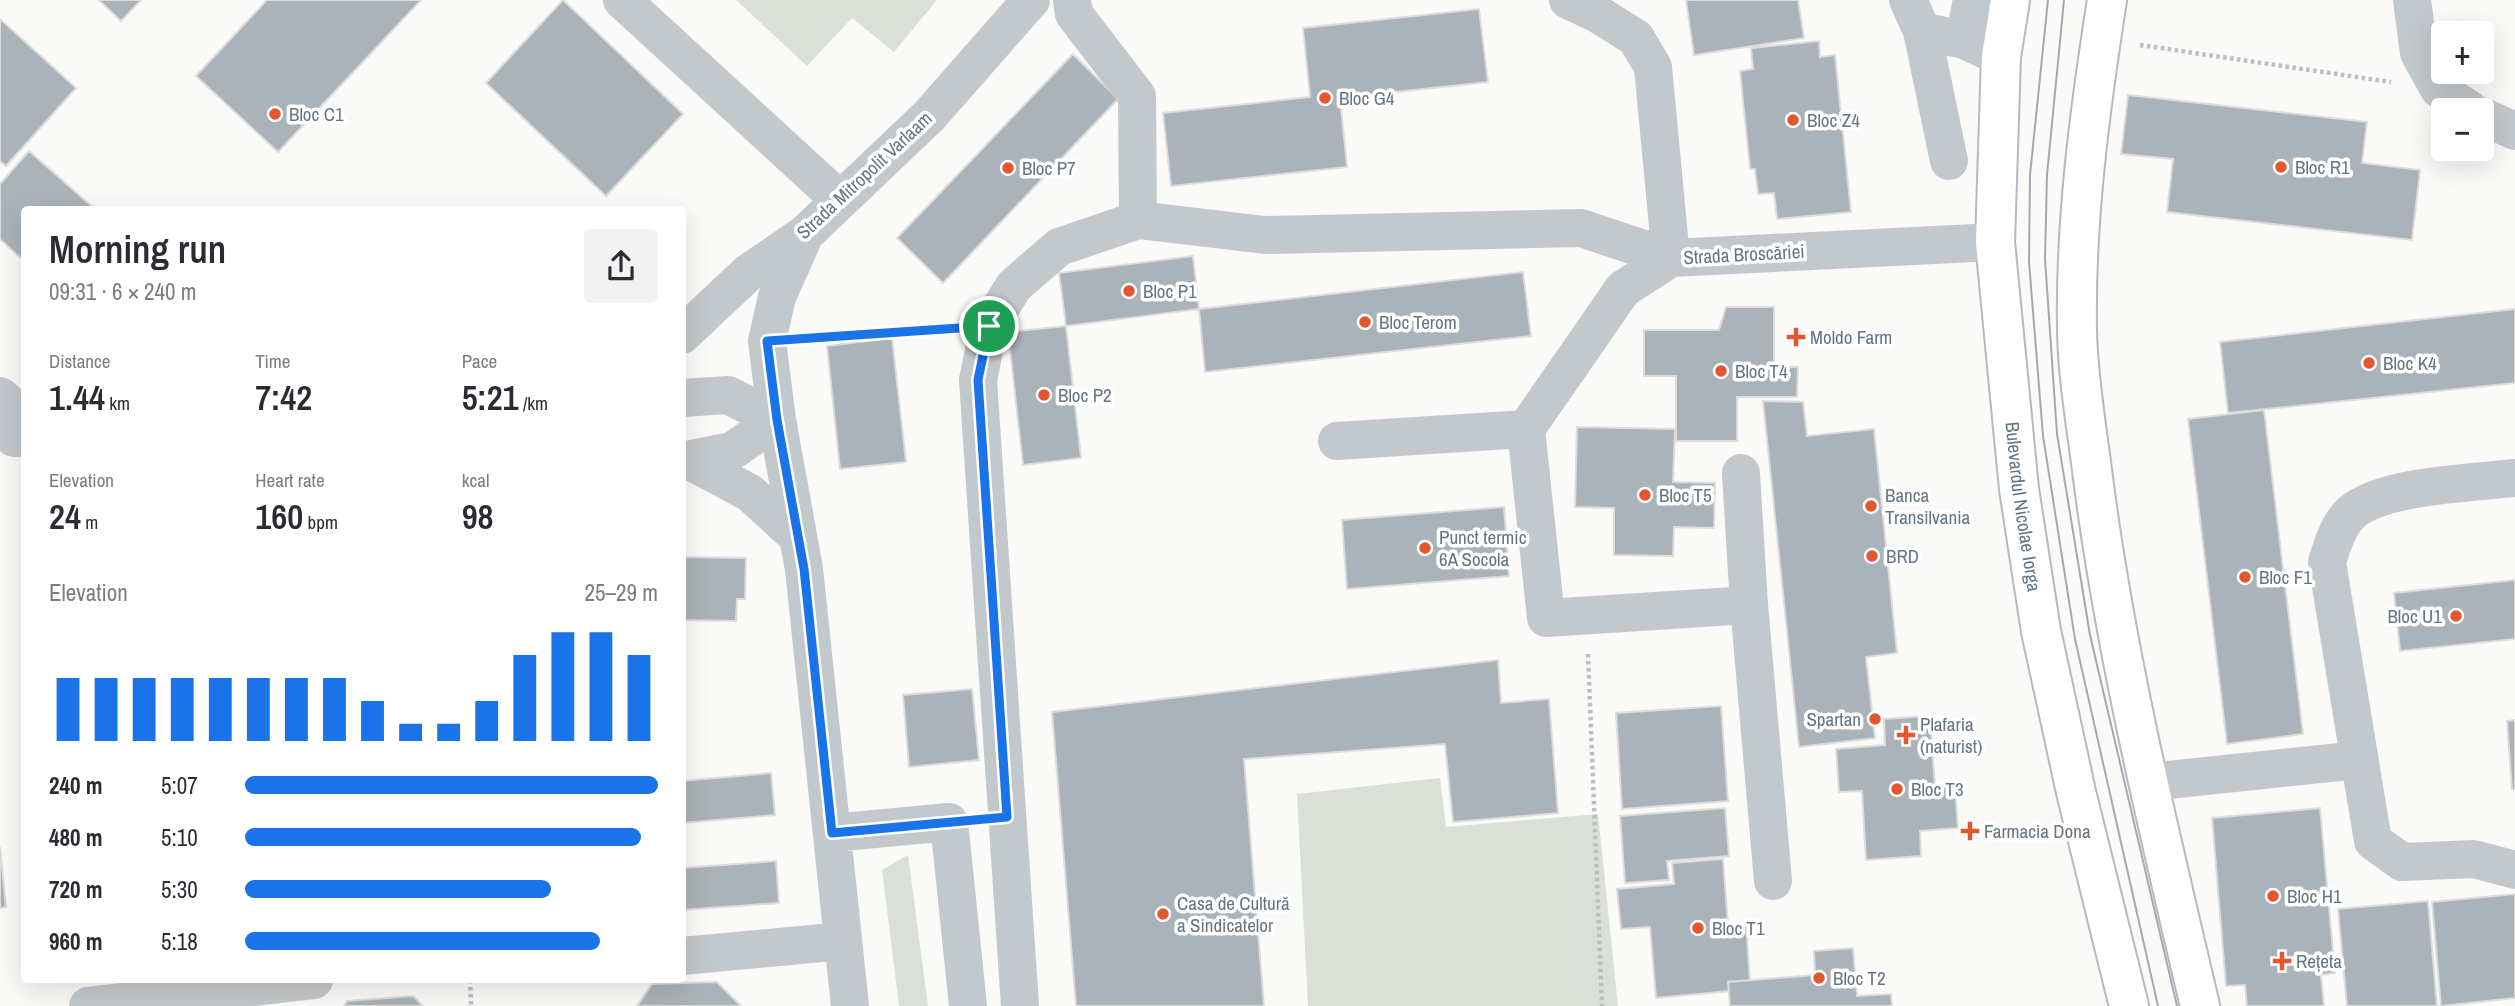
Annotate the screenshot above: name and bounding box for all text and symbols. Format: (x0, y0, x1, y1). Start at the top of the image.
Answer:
map controls (2431, 21, 2494, 161)
button: + (2431, 21, 2494, 84)
place label: Bloc G4 (1339, 85, 1395, 111)
marker: Bloc G4 (1317, 90, 1333, 106)
button: − (2431, 98, 2494, 161)
place label: Bloc C1 (289, 101, 344, 127)
street label: Strada Mitropolit Varlaam (791, 105, 937, 245)
marker: Bloc C1 (267, 106, 283, 122)
place label: Bloc Z4 (1807, 107, 1860, 133)
marker: Bloc Z4 (1785, 112, 1801, 128)
place label: Bloc R1 (2295, 154, 2350, 180)
place label: Bloc P7 (1022, 155, 1076, 181)
marker: Bloc R1 (2273, 159, 2289, 175)
marker: Bloc P7 (1000, 160, 1016, 176)
text: Morning run (49, 224, 226, 275)
button: share (584, 229, 658, 303)
street label: Strada Broscăriei (1683, 238, 1805, 270)
text: 09:31 · 6 × 240 m (49, 276, 196, 307)
place label: Bloc P1 (1143, 278, 1197, 304)
marker: Bloc P1 (1121, 283, 1137, 299)
pin (959, 296, 1019, 356)
icon: arrive (970, 307, 1008, 345)
place label: Bloc Terom (1379, 309, 1457, 335)
marker: Bloc Terom (1357, 314, 1373, 330)
place label: Moldo Farm (1810, 324, 1892, 350)
marker: Moldo Farm (1788, 329, 1804, 345)
text: Distance (49, 348, 110, 374)
text: Time (255, 348, 290, 374)
text: Pace (462, 348, 497, 374)
place label: Bloc K4 (2383, 350, 2437, 376)
marker: Bloc K4 (2361, 355, 2377, 371)
place label: Bloc T4 (1735, 358, 1788, 384)
marker: Bloc T4 (1713, 363, 1729, 379)
text: 1.44 (49, 374, 105, 421)
text: 7:42 (255, 374, 312, 421)
text: 5:21 (462, 374, 519, 421)
place label: Bloc P2 (1058, 382, 1112, 408)
marker: Bloc P2 (1036, 387, 1052, 403)
text: km (105, 390, 130, 416)
text: /km (519, 390, 548, 416)
street label: Bulevardul Nicolae Iorga (2000, 421, 2048, 594)
text: Elevation (49, 467, 114, 493)
text: Heart rate (255, 467, 325, 493)
text: kcal (462, 467, 489, 493)
place label: Bloc T5 (1659, 482, 1712, 508)
place label: Banca Transilvania (1885, 482, 1970, 530)
marker: Bloc T5 (1637, 487, 1653, 503)
text: 24 (49, 493, 81, 540)
text: 160 (255, 493, 303, 540)
text: 98 (462, 493, 494, 540)
marker: Banca Transilvania (1863, 498, 1879, 514)
text: m (81, 509, 98, 535)
text: bpm (303, 509, 338, 535)
place label: Punct termic 6A Socola (1439, 524, 1527, 572)
marker: Punct termic 6A Socola (1417, 540, 1433, 556)
place label: BRD (1886, 543, 1919, 569)
marker: BRD (1864, 548, 1880, 564)
place label: Bloc F1 (2259, 564, 2312, 590)
marker: Bloc F1 (2237, 569, 2253, 585)
text: Elevation (49, 577, 128, 608)
text: 25–29 m (585, 577, 658, 608)
place label: Bloc U1 (2387, 603, 2442, 629)
marker: Bloc U1 (2448, 608, 2464, 624)
place label: Spartan (1806, 706, 1861, 732)
marker: Spartan (1867, 711, 1883, 727)
place label: Plafaria (naturist) (1920, 711, 1982, 759)
marker: Plafaria (naturist) (1898, 727, 1914, 743)
text: 240 m (49, 770, 102, 801)
text: 5:07 (161, 770, 198, 801)
place label: Bloc T3 (1911, 776, 1964, 802)
marker: Bloc T3 (1889, 781, 1905, 797)
place label: Farmacia Dona (1984, 818, 2091, 844)
text: 480 m (49, 822, 102, 853)
text: 5:10 (161, 822, 198, 853)
marker: Farmacia Dona (1962, 823, 1978, 839)
text: 720 m (49, 874, 102, 905)
text: 5:30 (161, 874, 198, 905)
place label: Bloc H1 (2287, 883, 2342, 909)
marker: Bloc H1 (2265, 888, 2281, 904)
place label: Casa de Cultură a Sindicatelor (1177, 890, 1290, 938)
marker: Casa de Cultură a Sindicatelor (1155, 906, 1171, 922)
place label: Bloc T1 (1712, 915, 1765, 941)
marker: Bloc T1 (1690, 920, 1706, 936)
text: 960 m (49, 926, 102, 957)
text: 5:18 (161, 926, 198, 957)
place label: Rețeta (2296, 948, 2342, 974)
marker: Rețeta (2274, 953, 2290, 969)
place label: Bloc T2 (1833, 965, 1886, 991)
marker: Bloc T2 (1811, 970, 1827, 986)

